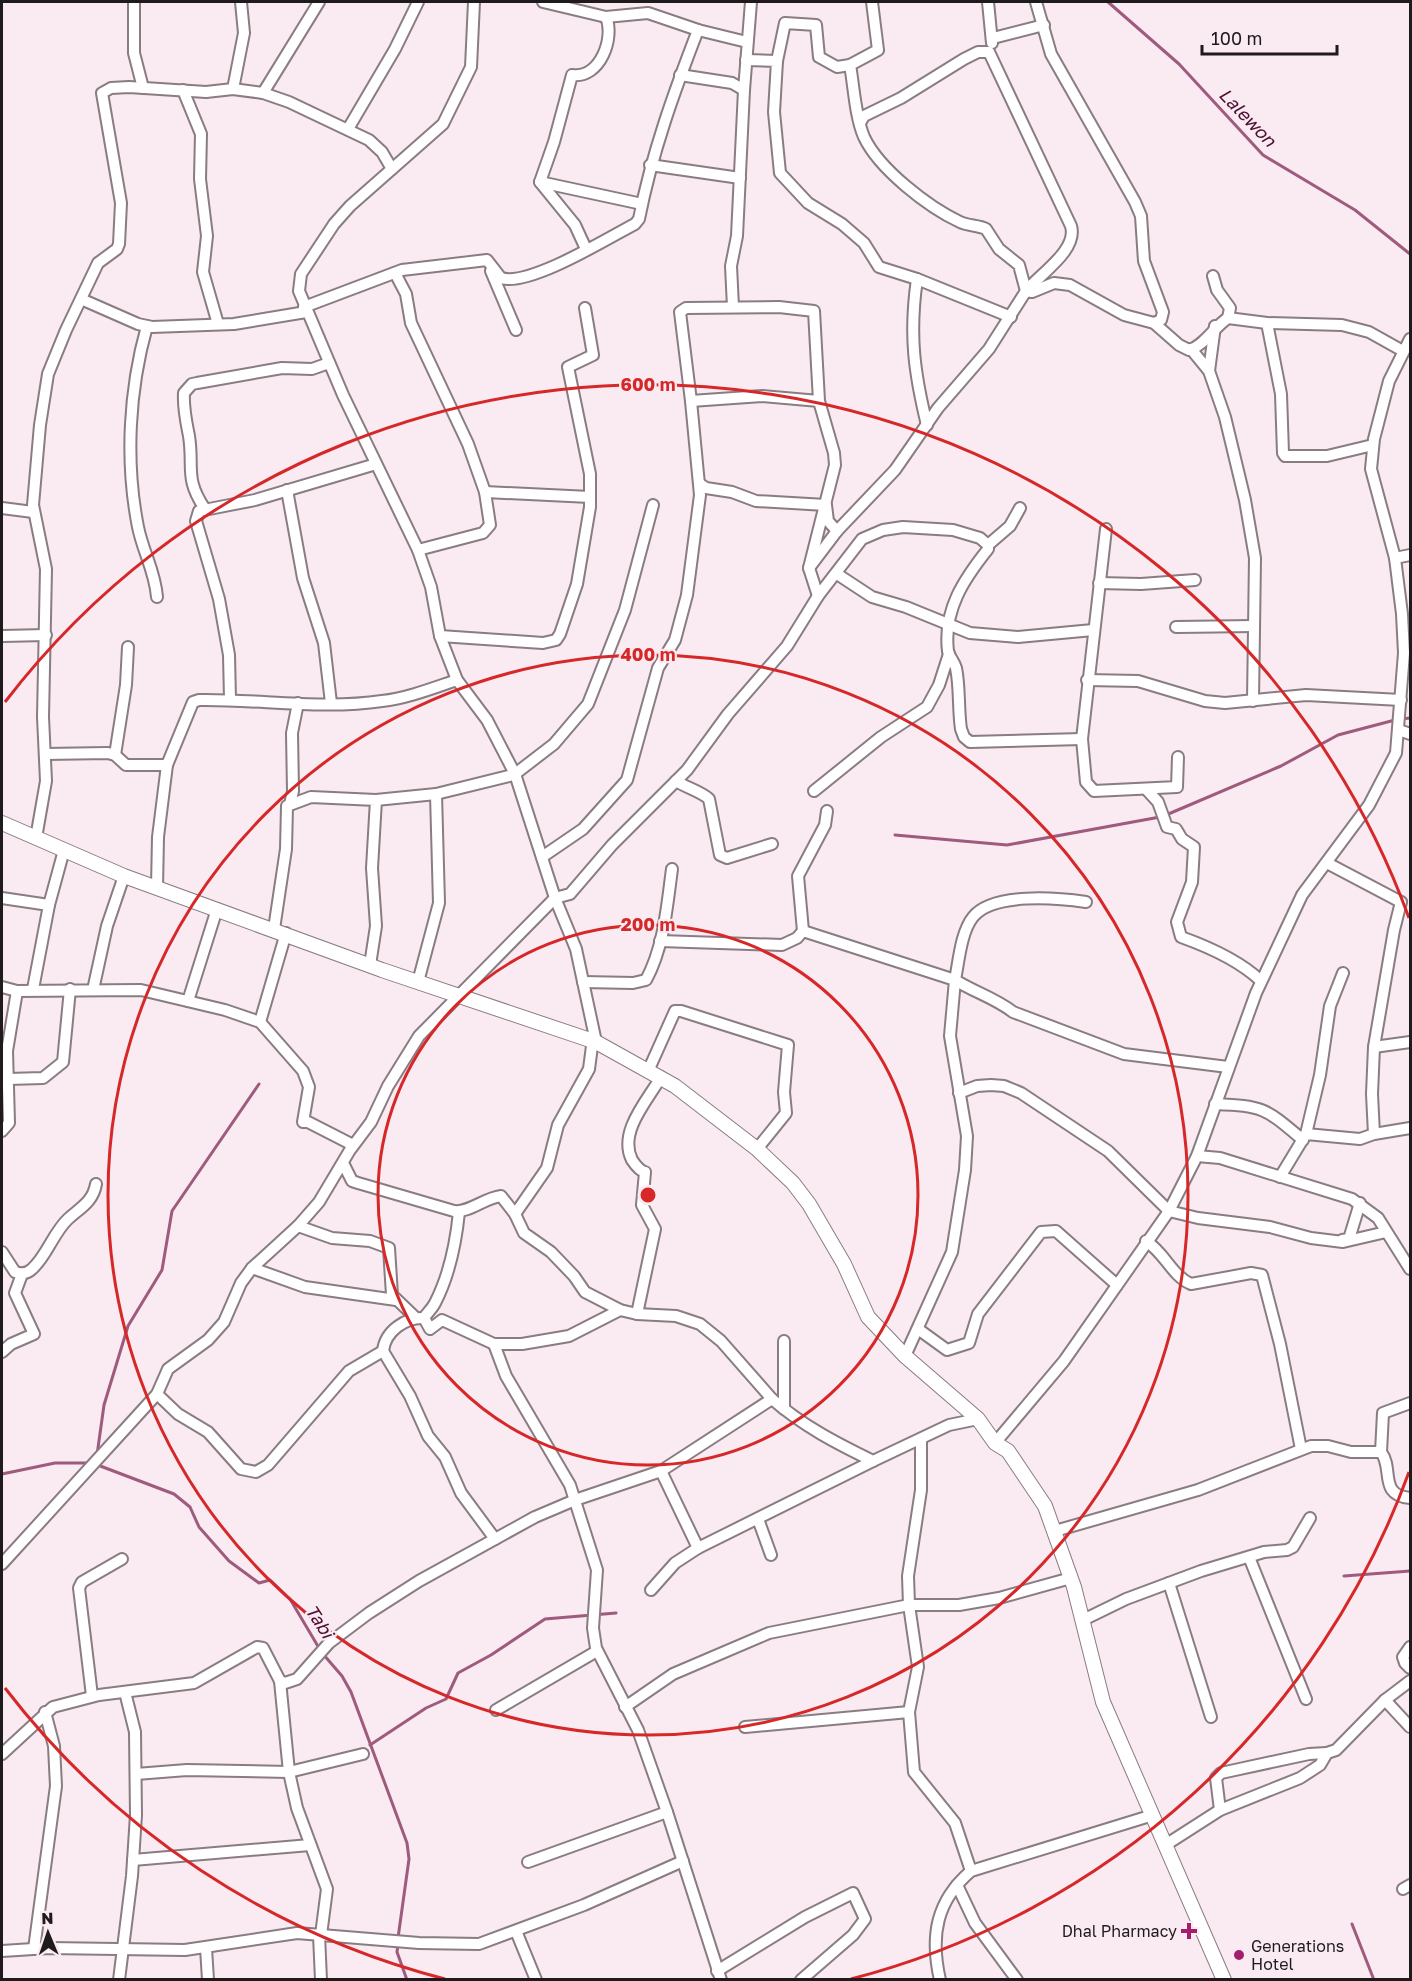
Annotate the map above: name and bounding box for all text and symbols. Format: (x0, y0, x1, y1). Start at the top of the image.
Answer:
scale bar (1202, 18, 1337, 56)
text: 100 m (1211, 27, 1262, 49)
water label: Lalewon (1215, 83, 1282, 151)
text: 600 m (620, 373, 676, 395)
text: 400 m (621, 643, 675, 665)
text: 200 m (621, 913, 675, 935)
centre of rings (638, 1185, 658, 1205)
water label: Tabi (301, 1600, 340, 1644)
north arrow (18, 1903, 78, 1963)
text: N (41, 1908, 54, 1928)
place label: Dhal Pharmacy (1062, 1921, 1177, 1941)
marker: Dhal Pharmacy (1182, 1924, 1196, 1938)
place label: Generations Hotel (1251, 1936, 1344, 1974)
marker: Generations Hotel (1232, 1948, 1246, 1962)

